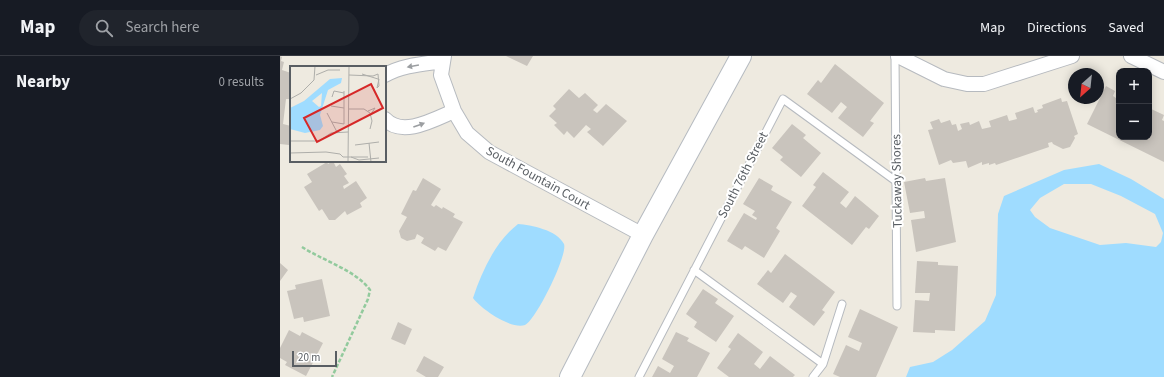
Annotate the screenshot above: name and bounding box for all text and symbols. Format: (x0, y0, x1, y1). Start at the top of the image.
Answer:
search box (79, 10, 359, 46)
text: Map (20, 14, 55, 41)
icon: search (93, 17, 115, 39)
text: Search here (125, 17, 199, 38)
text: Map (980, 18, 1005, 38)
text: Directions (1027, 18, 1086, 38)
text: Saved (1108, 18, 1144, 38)
one-way arrow (407, 63, 419, 69)
inset map (290, 66, 386, 162)
north arrow (1068, 68, 1104, 104)
map controls (1116, 68, 1152, 140)
button: + (1116, 68, 1152, 104)
text: Nearby (16, 70, 70, 94)
text: 0 results (219, 73, 264, 91)
button: − (1116, 104, 1152, 140)
one-way arrow (413, 122, 425, 128)
street label: South 76th Street (713, 128, 773, 221)
street label: Tuckaway Shores (887, 133, 907, 228)
street label: South Fountain Court (483, 142, 594, 214)
scale bar (292, 349, 337, 368)
text: 20 m (298, 350, 320, 365)

